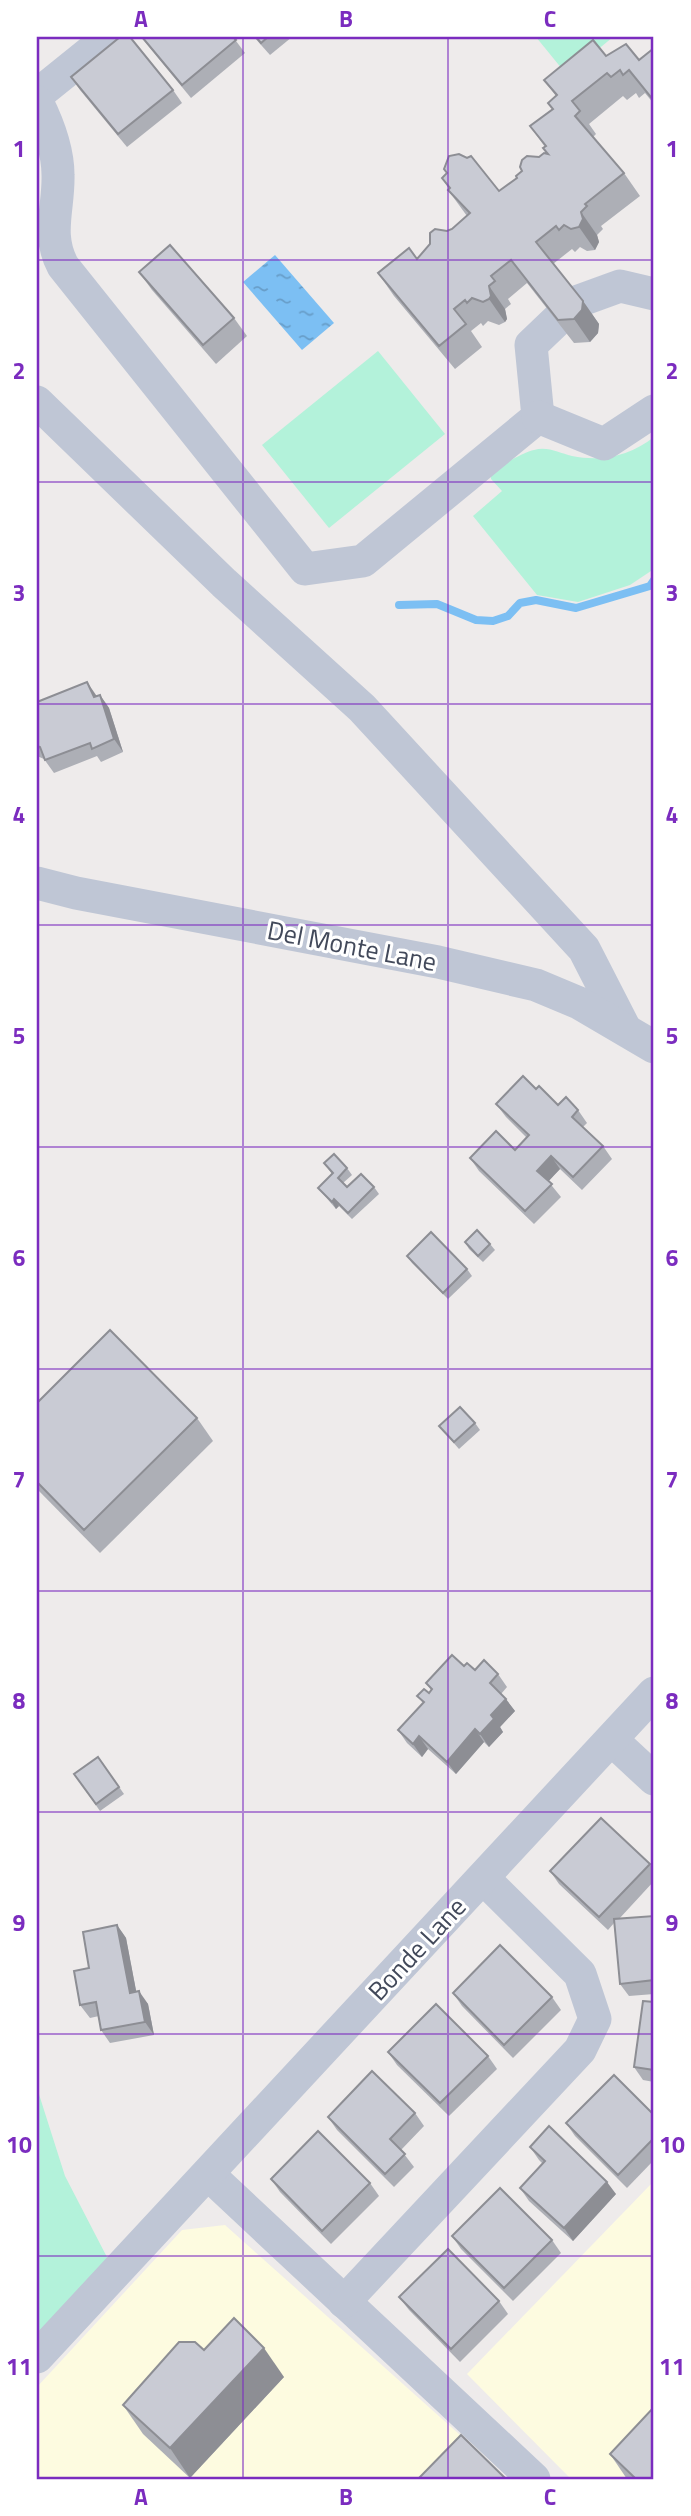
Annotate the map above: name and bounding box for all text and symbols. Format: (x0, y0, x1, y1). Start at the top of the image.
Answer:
text: A (134, 1, 148, 36)
text: B (339, 1, 353, 36)
text: C (544, 1, 556, 36)
text: 1 (13, 131, 25, 166)
text: 1 (666, 131, 678, 166)
text: 2 (13, 353, 25, 388)
text: 2 (666, 353, 678, 388)
text: 3 (13, 575, 25, 610)
text: 3 (666, 575, 678, 610)
text: 4 (13, 797, 25, 832)
text: 4 (666, 797, 678, 832)
street label: Del Monte Lane (264, 910, 440, 981)
text: 5 (13, 1018, 25, 1053)
text: 5 (666, 1018, 678, 1053)
text: 6 (13, 1240, 26, 1275)
text: 6 (666, 1240, 679, 1275)
text: 7 (13, 1462, 25, 1497)
text: 7 (666, 1462, 678, 1497)
text: 8 (13, 1683, 26, 1718)
text: 8 (666, 1683, 679, 1718)
street label: Bonde Lane (358, 1888, 475, 2009)
text: 9 (13, 1905, 26, 1940)
text: 9 (666, 1905, 679, 1940)
text: 10 (6, 2127, 32, 2162)
text: 10 (659, 2127, 685, 2162)
text: 11 (6, 2349, 32, 2384)
text: 11 (659, 2349, 685, 2384)
text: A (134, 2479, 148, 2514)
text: B (339, 2479, 353, 2514)
text: C (544, 2479, 556, 2514)

